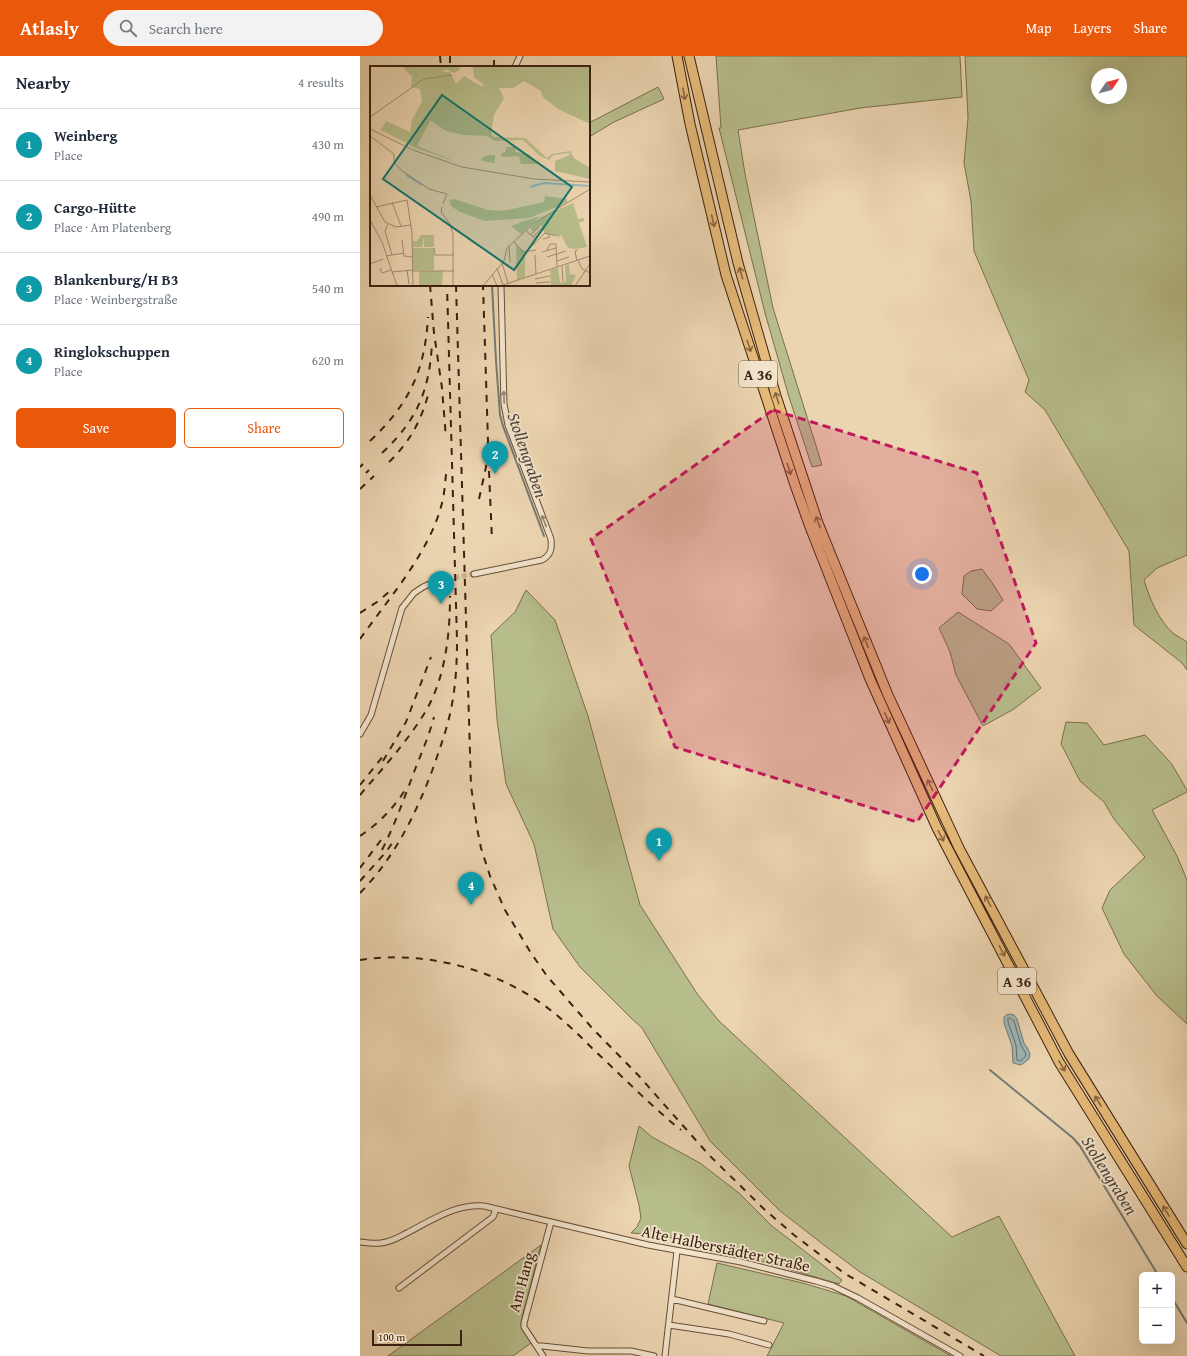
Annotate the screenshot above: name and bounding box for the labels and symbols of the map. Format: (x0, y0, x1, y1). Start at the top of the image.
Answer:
inset map (370, 66, 590, 286)
north arrow (1091, 68, 1127, 104)
one-way arrow (680, 87, 688, 100)
one-way arrow (710, 214, 718, 227)
one-way arrow (737, 267, 744, 280)
one-way arrow (746, 339, 753, 352)
road number: A 36 (739, 361, 777, 387)
one-way arrow (500, 391, 508, 404)
one-way arrow (773, 392, 780, 405)
water label: Stollengraben (502, 409, 554, 502)
pin: 2 (482, 441, 508, 474)
one-way arrow (786, 463, 794, 475)
one-way arrow (539, 515, 547, 527)
one-way arrow (813, 516, 821, 528)
your location (912, 564, 932, 584)
pin: 3 (428, 571, 454, 604)
one-way arrow (862, 637, 870, 649)
one-way arrow (884, 711, 892, 723)
one-way arrow (926, 779, 933, 791)
pin: 1 (646, 828, 672, 861)
one-way arrow (938, 830, 946, 842)
pin: 4 (458, 872, 484, 905)
one-way arrow (983, 895, 991, 907)
one-way arrow (998, 945, 1006, 957)
road number: A 36 (998, 968, 1036, 994)
one-way arrow (1058, 1060, 1066, 1071)
one-way arrow (1094, 1096, 1102, 1107)
water label: Stollengraben (1076, 1131, 1144, 1220)
one-way arrow (1162, 1205, 1170, 1217)
street label: Alte Halberstädter Straße (640, 1218, 812, 1278)
street label: Am Hang (501, 1249, 541, 1315)
scale bar (372, 1328, 462, 1347)

